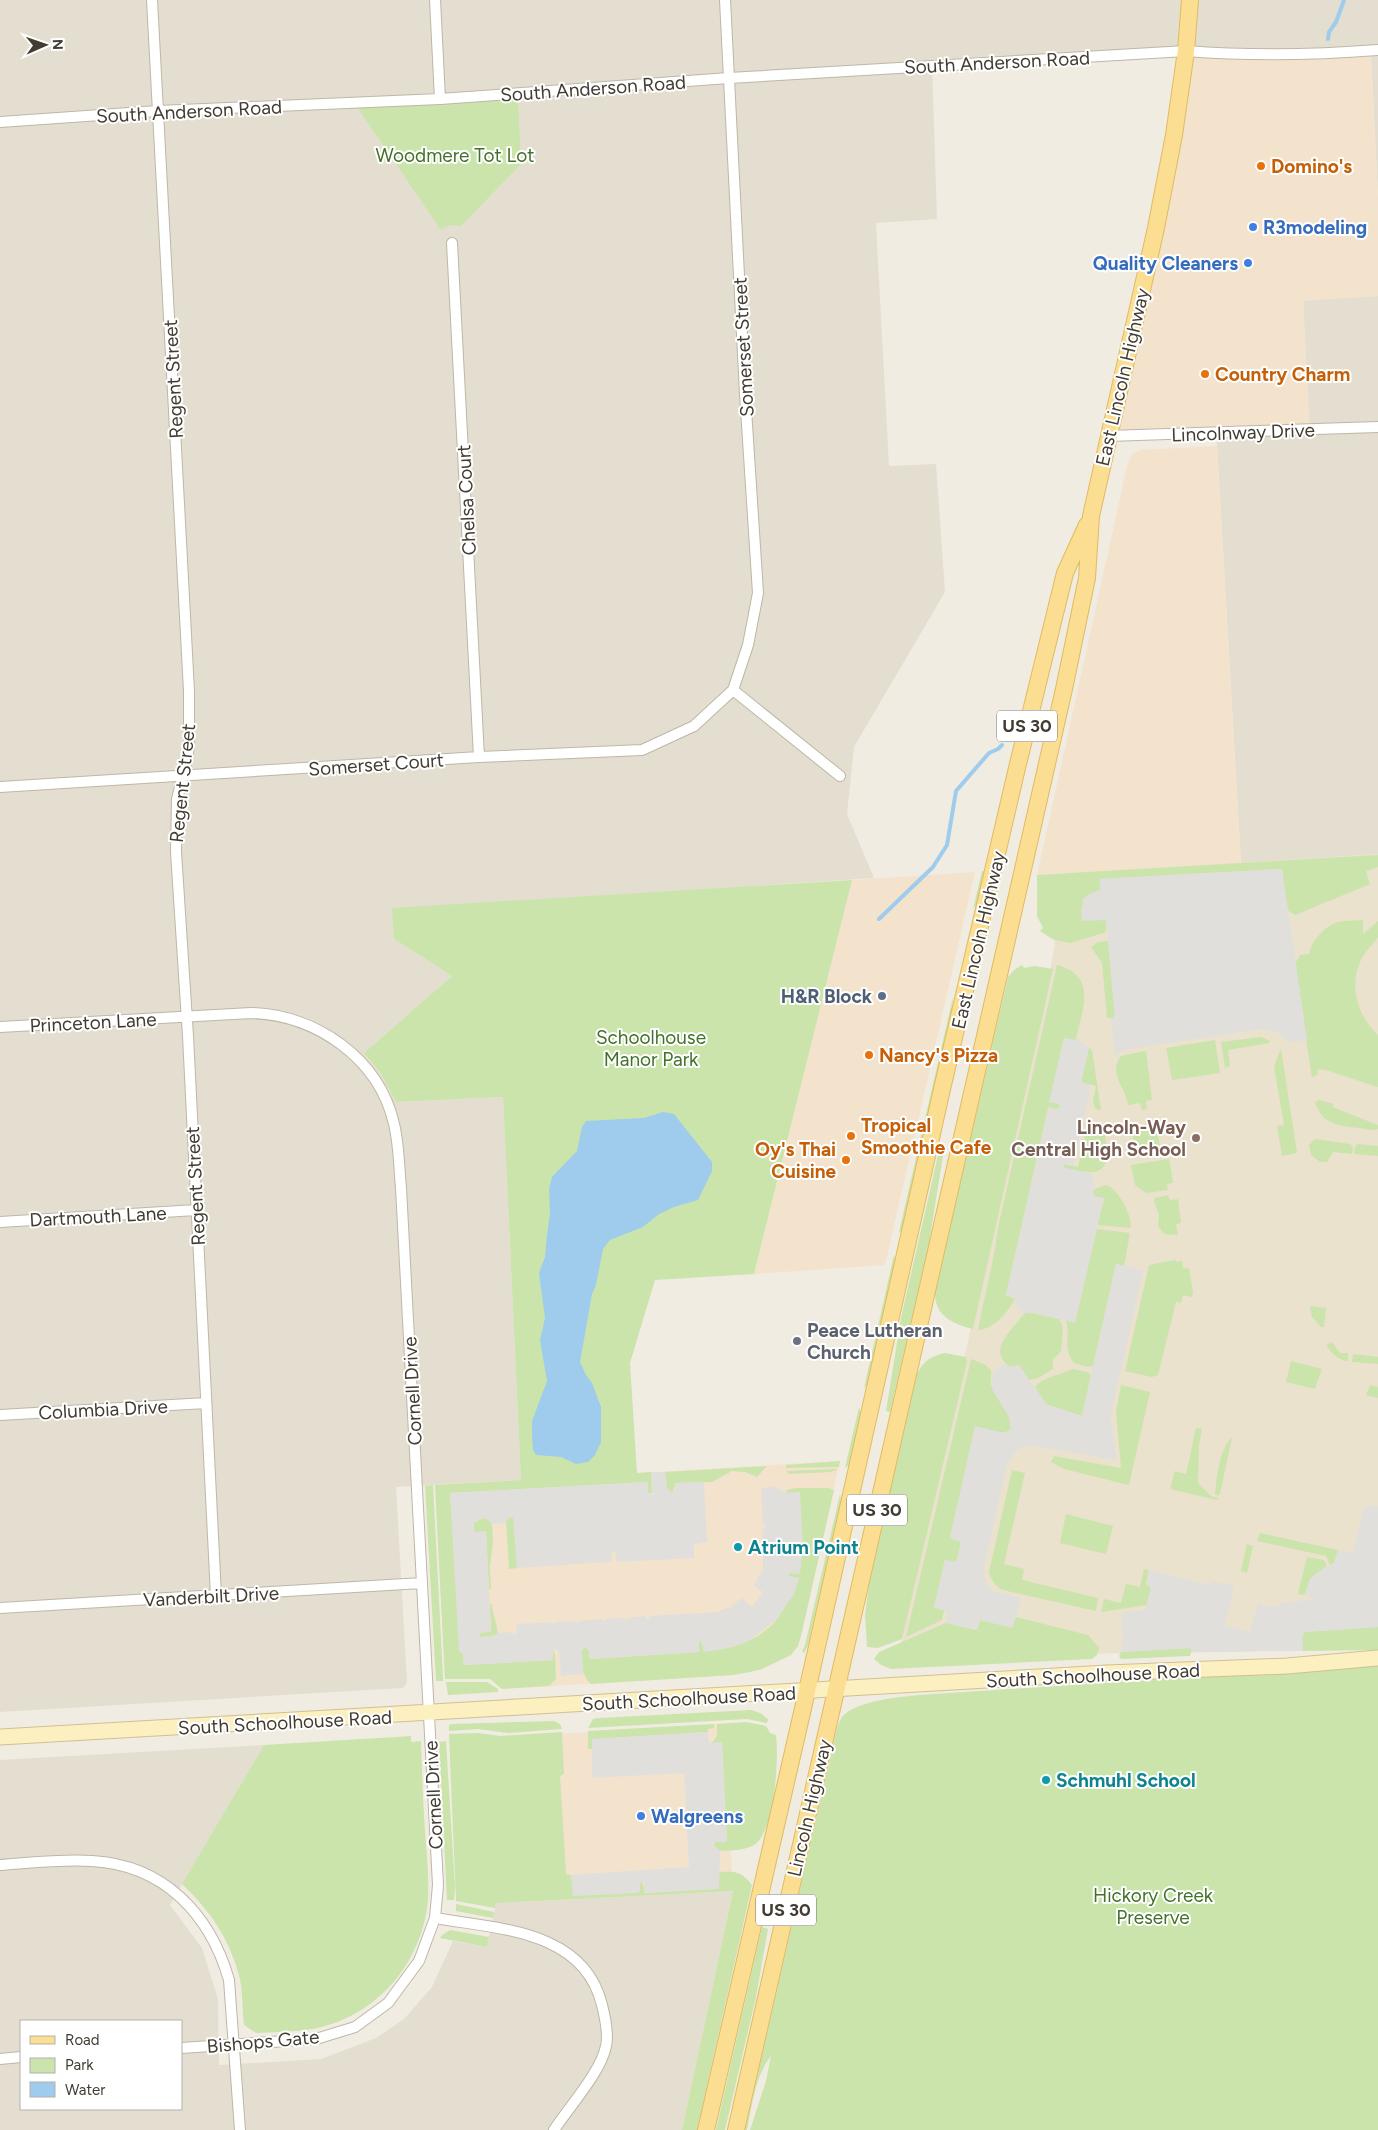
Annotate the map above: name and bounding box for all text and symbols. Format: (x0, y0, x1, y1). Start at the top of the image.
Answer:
north arrow (20, 20, 70, 70)
text: N (49, 39, 66, 50)
street label: South Anderson Road (904, 46, 1091, 79)
street label: South Anderson Road (499, 71, 687, 106)
street label: South Anderson Road (96, 95, 283, 128)
park label: Woodmere Tot Lot (376, 144, 534, 167)
place label: Domino's (1271, 155, 1352, 178)
marker: Domino's (1255, 160, 1267, 172)
place label: R3modeling (1263, 216, 1367, 239)
marker: R3modeling (1247, 221, 1259, 233)
place label: Quality Cleaners (1093, 252, 1238, 275)
marker: Quality Cleaners (1242, 257, 1254, 269)
street label: Somerset Street (728, 276, 759, 417)
street label: East Lincoln Highway (1091, 286, 1154, 468)
street label: Regent Street (159, 319, 188, 439)
place label: Country Charm (1215, 363, 1350, 386)
marker: Country Charm (1199, 368, 1211, 380)
street label: Lincolnway Drive (1171, 418, 1315, 447)
street label: Chelsa Court (452, 444, 481, 556)
road number: US 30 (997, 710, 1057, 741)
street label: Regent Street (165, 722, 200, 844)
street label: Somerset Court (308, 748, 445, 781)
street label: East Lincoln Highway (947, 849, 1010, 1031)
place label: H&R Block (781, 985, 873, 1008)
marker: H&R Block (876, 990, 888, 1002)
street label: Princeton Lane (29, 1008, 157, 1037)
park label: Schoolhouse Manor Park (596, 1026, 706, 1071)
place label: Nancy's Pizza (879, 1044, 998, 1067)
marker: Nancy's Pizza (863, 1049, 875, 1061)
place label: Tropical Smoothie Cafe (861, 1114, 992, 1159)
place label: Lincoln-Way Central High School (1011, 1116, 1186, 1161)
street label: Regent Street (181, 1126, 210, 1246)
marker: Tropical Smoothie Cafe (845, 1130, 857, 1142)
marker: Lincoln-Way Central High School (1190, 1132, 1202, 1144)
place label: Oy's Thai Cuisine (755, 1138, 836, 1183)
marker: Oy's Thai Cuisine (840, 1154, 852, 1166)
street label: Dartmouth Lane (29, 1201, 167, 1232)
place label: Peace Lutheran Church (807, 1319, 942, 1364)
marker: Peace Lutheran Church (791, 1335, 803, 1347)
street label: Cornell Drive (398, 1336, 427, 1446)
street label: Columbia Drive (38, 1395, 168, 1424)
road number: US 30 (847, 1494, 907, 1526)
place label: Atrium Point (748, 1536, 859, 1559)
marker: Atrium Point (732, 1541, 744, 1553)
street label: Vanderbilt Drive (142, 1581, 280, 1612)
street label: South Schoolhouse Road (985, 1658, 1201, 1693)
street label: South Schoolhouse Road (581, 1681, 797, 1716)
street label: South Schoolhouse Road (177, 1705, 393, 1740)
street label: Lincoln Highway (783, 1737, 836, 1879)
street label: Cornell Drive (419, 1740, 448, 1850)
place label: Schmuhl School (1056, 1769, 1196, 1792)
marker: Schmuhl School (1040, 1774, 1052, 1786)
place label: Walgreens (651, 1805, 743, 1828)
marker: Walgreens (635, 1810, 647, 1822)
park label: Hickory Creek Preserve (1093, 1884, 1214, 1929)
road number: US 30 (756, 1894, 816, 1926)
legend (20, 2020, 182, 2110)
street label: Bishops Gate (206, 2025, 320, 2058)
text: Road (65, 2031, 100, 2049)
text: Park (65, 2056, 94, 2074)
text: Water (65, 2081, 105, 2099)

